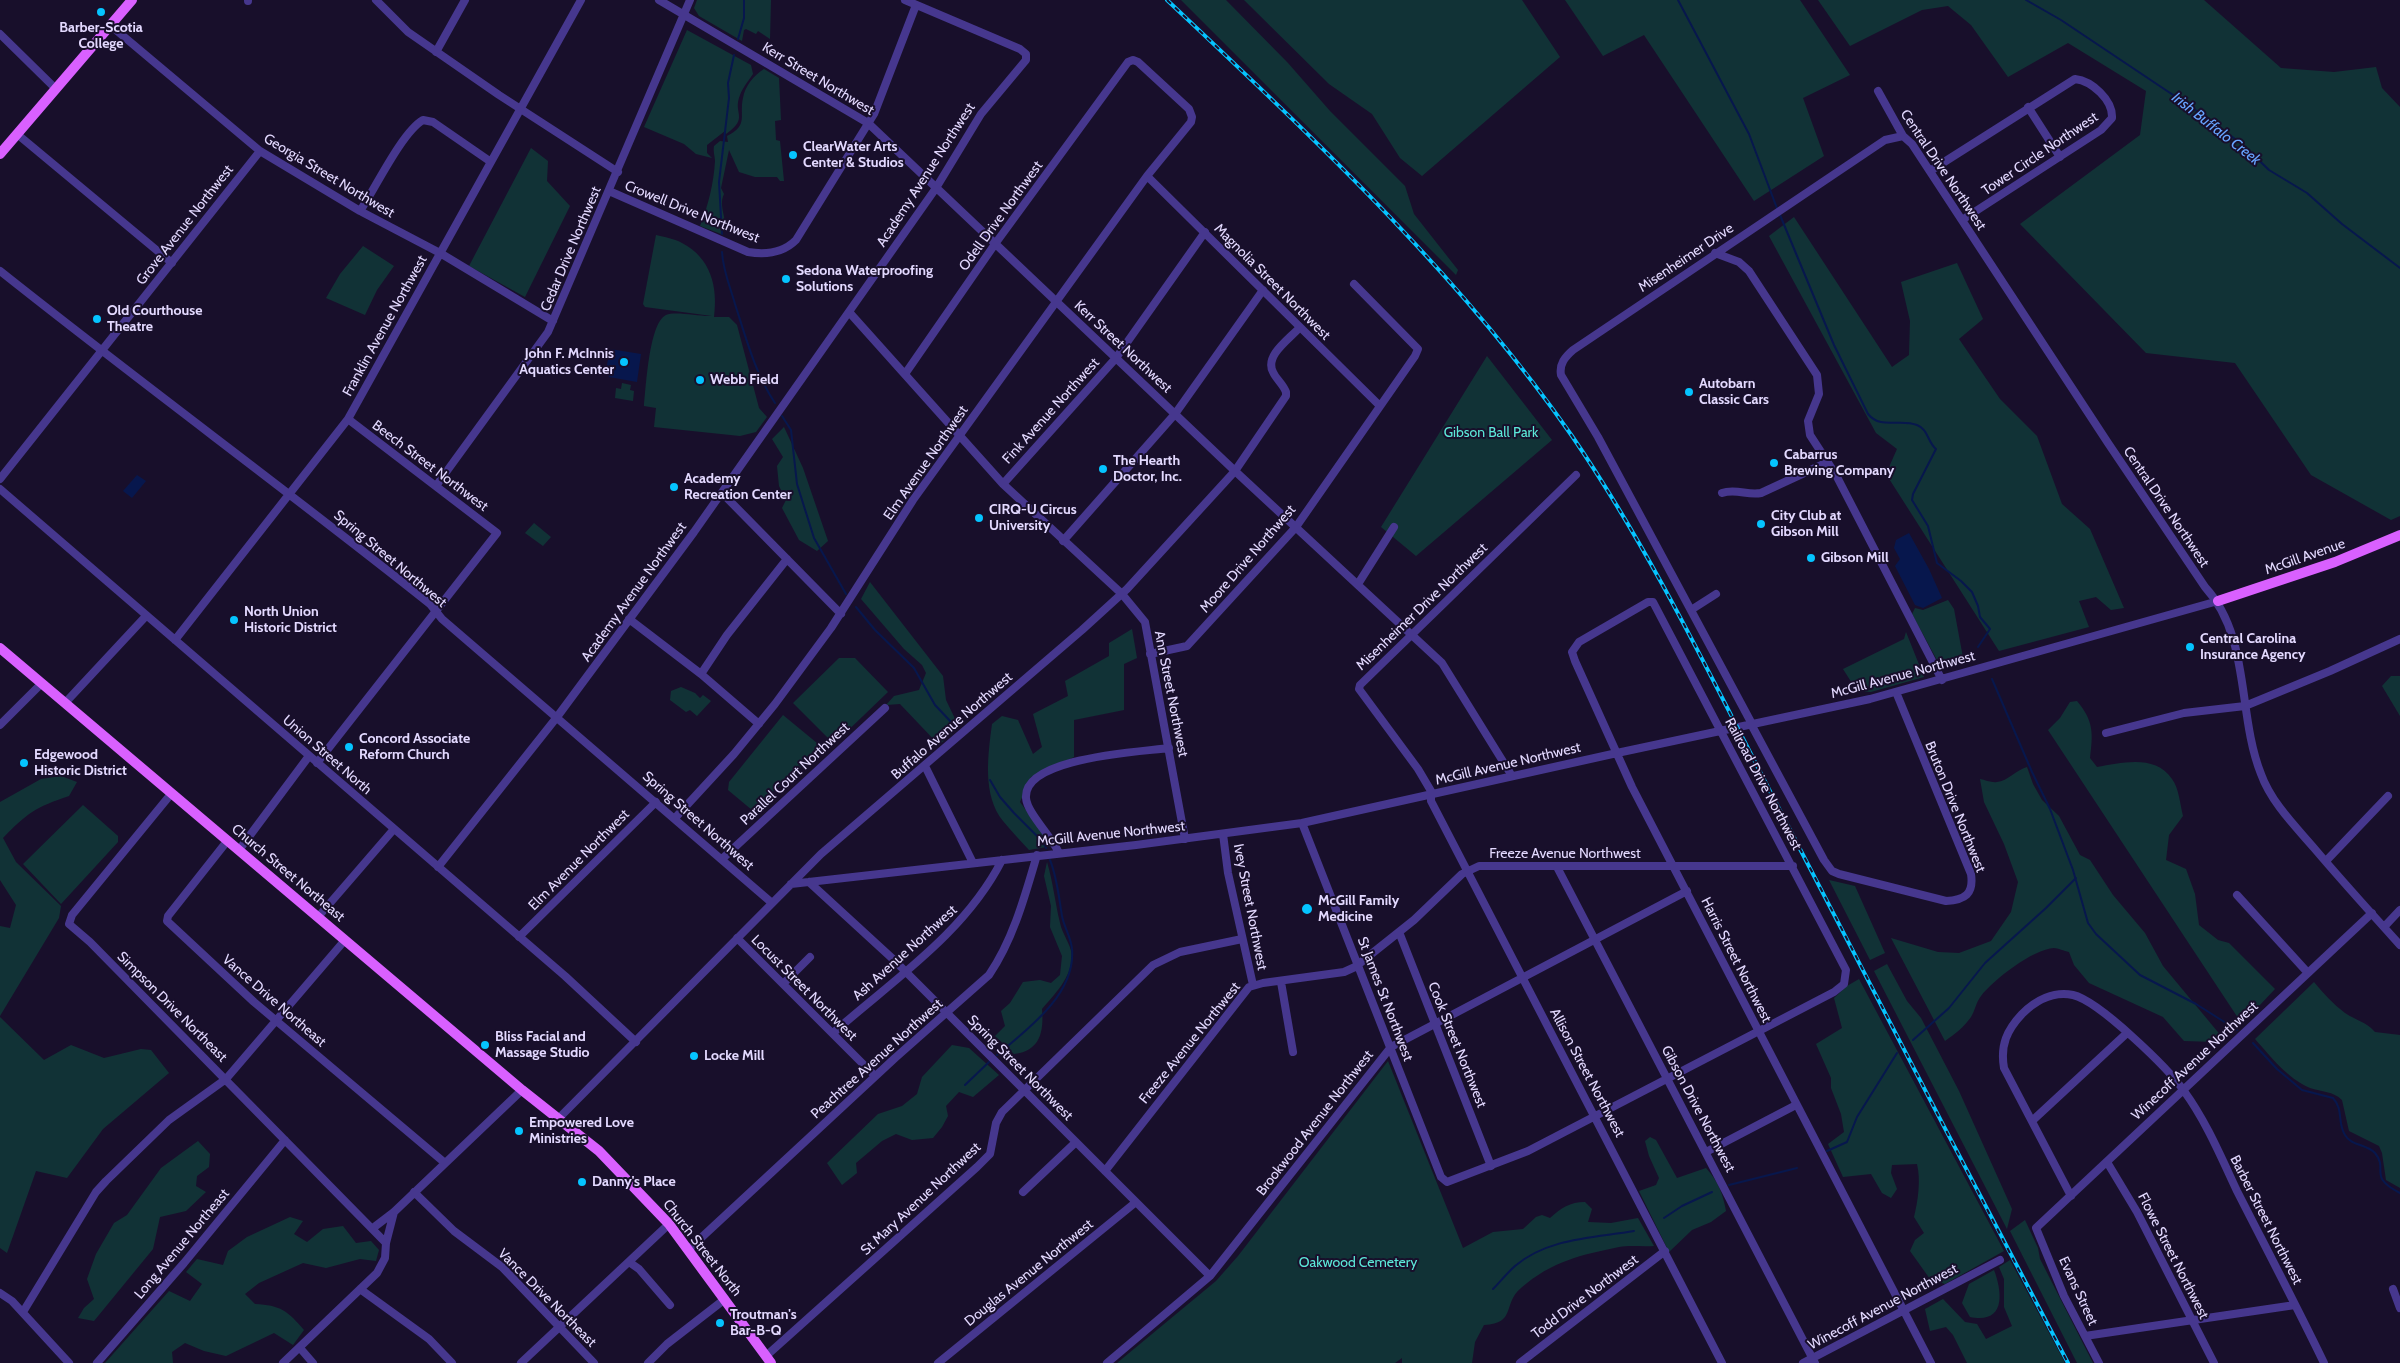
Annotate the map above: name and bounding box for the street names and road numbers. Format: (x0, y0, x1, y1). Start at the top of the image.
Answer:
street label: Kerr Street Northwest (759, 39, 877, 119)
street label: Academy Avenue Northwest (873, 100, 979, 250)
street label: Central Drive Northwest (1896, 107, 1990, 233)
street label: Tower Circle Northwest (1979, 109, 2101, 199)
street label: Georgia Street Northwest (261, 130, 397, 222)
street label: Odell Drive Northwest (956, 158, 1046, 274)
street label: Grove Avenue Northwest (133, 162, 237, 288)
street label: Crowell Drive Northwest (622, 177, 762, 247)
street label: Cedar Drive Northwest (537, 184, 605, 314)
street label: Magnolia Street Northwest (1210, 220, 1334, 344)
street label: Misenheimer Drive (1635, 220, 1737, 296)
street label: Franklin Avenue Northwest (339, 253, 431, 399)
street label: Kerr Street Northwest (1071, 297, 1175, 397)
street label: Fink Avenue Northwest (999, 355, 1103, 467)
street label: Elm Avenue Northwest (880, 403, 972, 523)
street label: Beech Street Northwest (369, 417, 491, 515)
street label: Central Drive Northwest (2119, 444, 2213, 570)
street label: Moore Drive Northwest (1197, 502, 1299, 616)
street label: Spring Street Northwest (330, 507, 450, 611)
street label: Academy Avenue Northwest (578, 519, 690, 665)
street label: McGill Avenue (2263, 535, 2347, 579)
street label: Misenheimer Drive Northwest (1353, 540, 1491, 674)
street label: Ann Street Northwest (1151, 629, 1191, 759)
street label: McGill Avenue Northwest (1829, 648, 1977, 702)
street label: Buffalo Avenue Northwest (888, 669, 1016, 783)
street label: Union Street North (279, 712, 375, 798)
street label: Railroad Drive Northwest (1721, 715, 1805, 853)
street label: Parallel Court Northwest (737, 719, 853, 829)
street label: McGill Avenue Northwest (1434, 739, 1582, 789)
street label: Bruton Drive Northwest (1921, 739, 1989, 875)
street label: Spring Street Northwest (639, 768, 757, 874)
street label: Elm Avenue Northwest (525, 806, 633, 914)
street label: McGill Avenue Northwest (1036, 818, 1186, 850)
street label: Church Street Northeast (228, 821, 348, 925)
street label: Ivey Street Northwest (1230, 842, 1270, 972)
street label: Freeze Avenue Northwest (1489, 846, 1641, 862)
street label: Harris Street Northwest (1697, 895, 1775, 1025)
street label: Ash Avenue Northwest (849, 902, 961, 1004)
street label: Locust Street Northwest (748, 932, 860, 1044)
street label: St James St Northwest (1354, 934, 1416, 1064)
street label: Simpson Drive Northeast (114, 949, 230, 1065)
street label: Vance Drive Northeast (219, 951, 329, 1051)
street label: Freeze Avenue Northwest (1136, 979, 1244, 1107)
street label: Cook Street Northwest (1424, 980, 1490, 1110)
street label: Peachtree Avenue Northwest (808, 995, 946, 1123)
street label: Winecoff Avenue Northwest (2128, 998, 2262, 1124)
street label: Allison Street Northwest (1546, 1006, 1628, 1140)
street label: Spring Street Northwest (964, 1012, 1076, 1124)
street label: Gibson Drive Northwest (1658, 1043, 1738, 1175)
street label: Brookwood Avenue Northwest (1253, 1047, 1377, 1199)
street label: St Mary Avenue Northwest (858, 1139, 984, 1259)
street label: Barber Street Northwest (2226, 1153, 2306, 1287)
street label: Long Avenue Northeast (131, 1186, 233, 1302)
street label: Flowe Street Northwest (2134, 1190, 2212, 1322)
street label: Church Street North (659, 1196, 745, 1300)
street label: Douglas Avenue Northwest (961, 1216, 1097, 1330)
street label: Vance Drive Northeast (494, 1245, 600, 1351)
street label: Todd Drive Northwest (1528, 1251, 1642, 1343)
street label: Evans Street (2055, 1254, 2101, 1328)
street label: Winecoff Avenue Northwest (1805, 1260, 1961, 1354)

